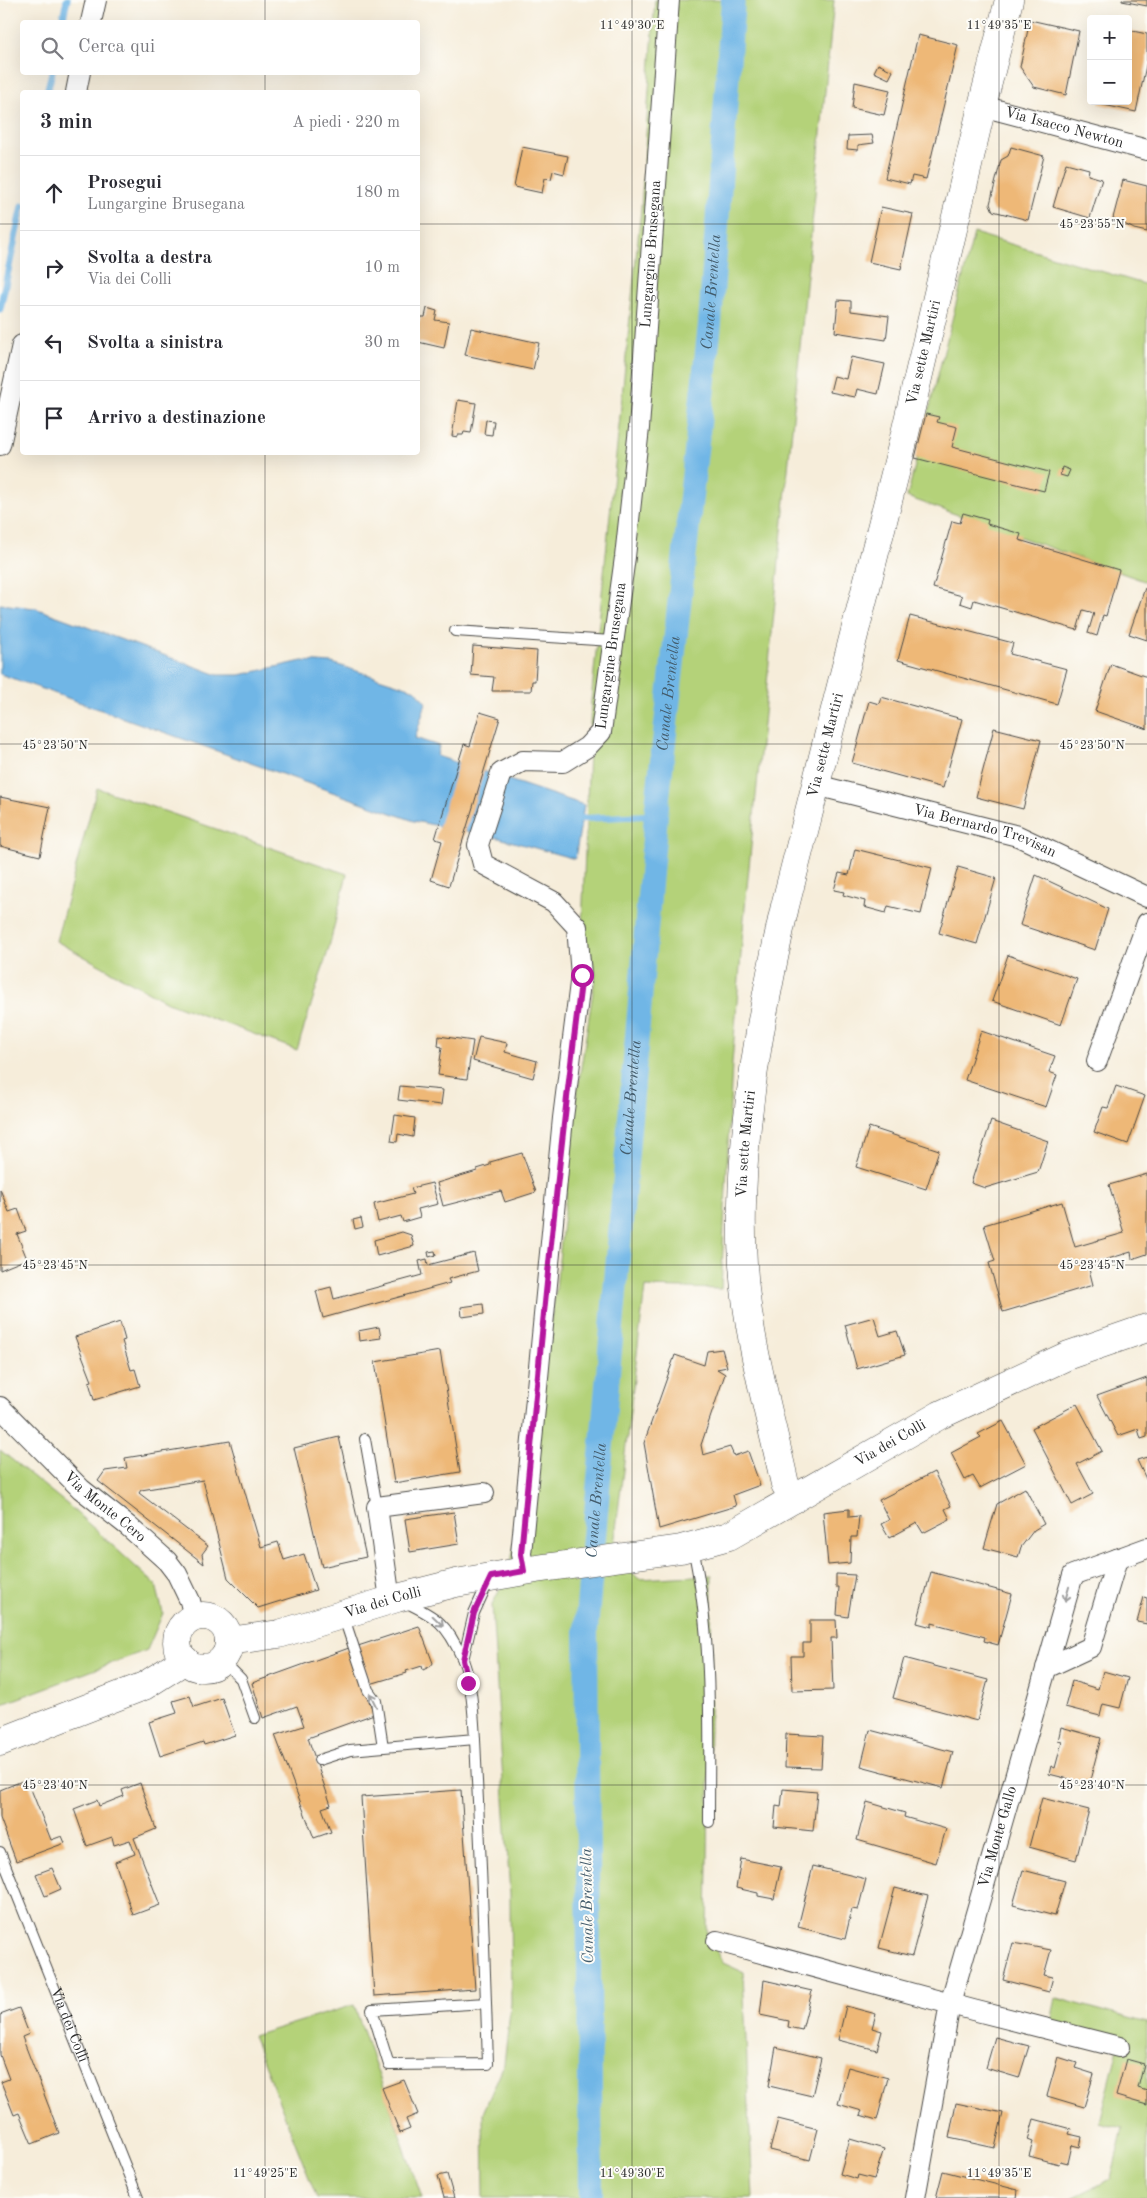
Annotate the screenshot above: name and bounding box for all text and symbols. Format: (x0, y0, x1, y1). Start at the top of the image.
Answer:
map controls (1087, 15, 1132, 105)
button: + (1087, 15, 1132, 60)
text: 11°49'35"E (967, 19, 1031, 32)
search box (20, 20, 420, 75)
text: 11°49'30"E (600, 20, 664, 32)
icon: search (38, 34, 66, 62)
text: Cerca qui (78, 38, 155, 57)
button: − (1087, 60, 1132, 105)
street label: Via Isacco Newton (1003, 105, 1125, 151)
text: 3 min (40, 112, 93, 133)
text: A piedi · 220 m (292, 115, 400, 131)
text: Prosegui (87, 174, 162, 193)
icon: ahead (40, 179, 68, 207)
street label: Lungargine Brusegana (639, 179, 664, 329)
text: 180 m (355, 185, 400, 201)
text: Lungargine Brusegana (87, 197, 245, 213)
text: 45°23'55"N (1059, 218, 1125, 231)
water label: Canale Brentella (699, 233, 724, 351)
text: Svolta a destra (87, 249, 212, 268)
icon: right (40, 254, 68, 282)
text: 10 m (364, 260, 400, 276)
text: Via dei Colli (87, 272, 171, 288)
street label: Via sette Martiri (904, 299, 944, 407)
icon: left (40, 329, 68, 357)
text: Svolta a sinistra (87, 334, 223, 353)
text: 30 m (364, 335, 400, 351)
icon: arrive (40, 404, 68, 432)
text: Arrivo a destinazione (87, 409, 266, 428)
street label: Lungargine Brusegana (594, 581, 629, 730)
water label: Canale Brentella (655, 635, 684, 752)
street label: Via sette Martiri (805, 692, 846, 799)
text: 45°23'50"N (22, 739, 88, 752)
text: 45°23'50"N (1059, 739, 1125, 752)
street label: Via Bernardo Trevisan (912, 802, 1058, 860)
route start (571, 964, 594, 987)
water label: Canale Brentella (619, 1039, 645, 1156)
street label: Via sette Martiri (735, 1090, 759, 1198)
text: 45°23'45"N (22, 1259, 88, 1272)
text: 45°23'45"N (1059, 1259, 1125, 1272)
street label: Via dei Colli (852, 1417, 928, 1470)
water label: Canale Brentella (584, 1442, 610, 1559)
street label: Via Monte Cero (61, 1469, 148, 1545)
street label: Via dei Colli (343, 1585, 423, 1621)
one-way arrow (1062, 1585, 1072, 1601)
one-way arrow (432, 1615, 444, 1627)
route end (457, 1672, 480, 1695)
one-way arrow (368, 1692, 378, 1707)
text: 45°23'40"N (22, 1779, 88, 1792)
text: 45°23'40"N (1059, 1779, 1125, 1792)
street label: Via Monte Gallo (976, 1784, 1020, 1889)
water label: Canale Brentella (579, 1848, 597, 1964)
street label: Via dei Colli (47, 1985, 91, 2064)
text: 11°49'25"E (233, 2167, 297, 2180)
text: 11°49'35"E (967, 2167, 1031, 2180)
text: 11°49'30"E (600, 2168, 664, 2180)

